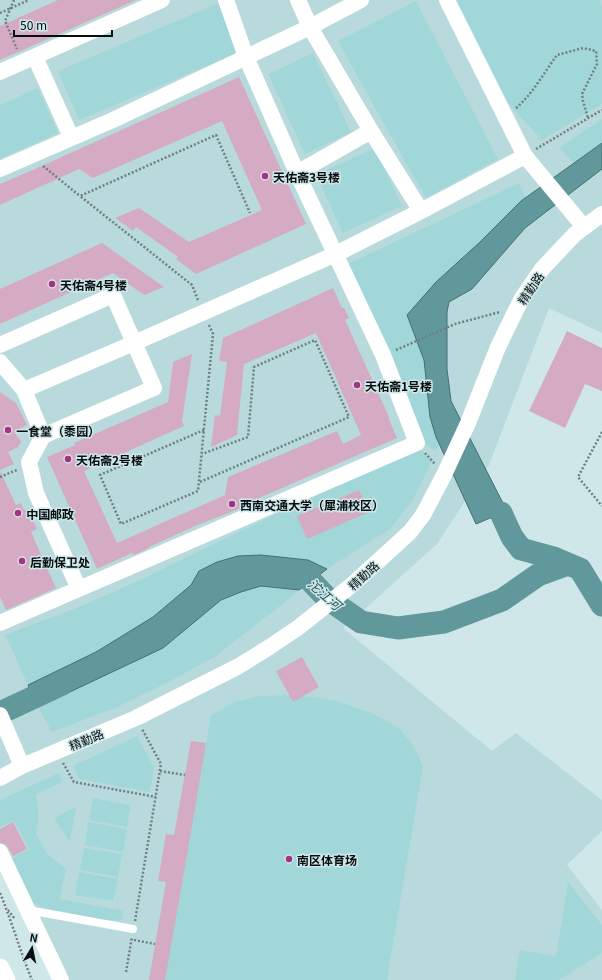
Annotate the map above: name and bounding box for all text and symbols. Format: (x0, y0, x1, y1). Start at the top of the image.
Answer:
scale bar (14, 12, 112, 38)
text: 50 m (20, 16, 47, 33)
place label: 天佑斋3号楼 (273, 168, 340, 185)
marker: 天佑斋3号楼 (260, 171, 270, 181)
street label: 精勤路 (513, 268, 547, 308)
place label: 天佑斋4号楼 (60, 276, 127, 293)
marker: 天佑斋4号楼 (47, 279, 57, 289)
place label: 天佑斋1号楼 (365, 377, 432, 394)
marker: 天佑斋1号楼 (352, 380, 362, 390)
place label: 一食堂（黍园） (16, 422, 100, 439)
marker: 一食堂（黍园） (3, 425, 13, 435)
place label: 天佑斋2号楼 (76, 451, 143, 468)
marker: 天佑斋2号楼 (63, 454, 73, 464)
place label: 西南交通大学（犀浦校区） (240, 496, 384, 513)
marker: 西南交通大学（犀浦校区） (227, 499, 237, 509)
place label: 中国邮政 (26, 505, 74, 522)
marker: 中国邮政 (13, 508, 23, 518)
place label: 后勤保卫处 (30, 553, 90, 570)
marker: 后勤保卫处 (17, 556, 27, 566)
street label: 精勤路 (344, 557, 382, 593)
water label: 沱江河 (304, 574, 348, 616)
street label: 精勤路 (66, 724, 106, 754)
place label: 南区体育场 (297, 851, 357, 868)
marker: 南区体育场 (284, 854, 294, 864)
north arrow (12, 928, 52, 968)
text: N (28, 929, 39, 946)

